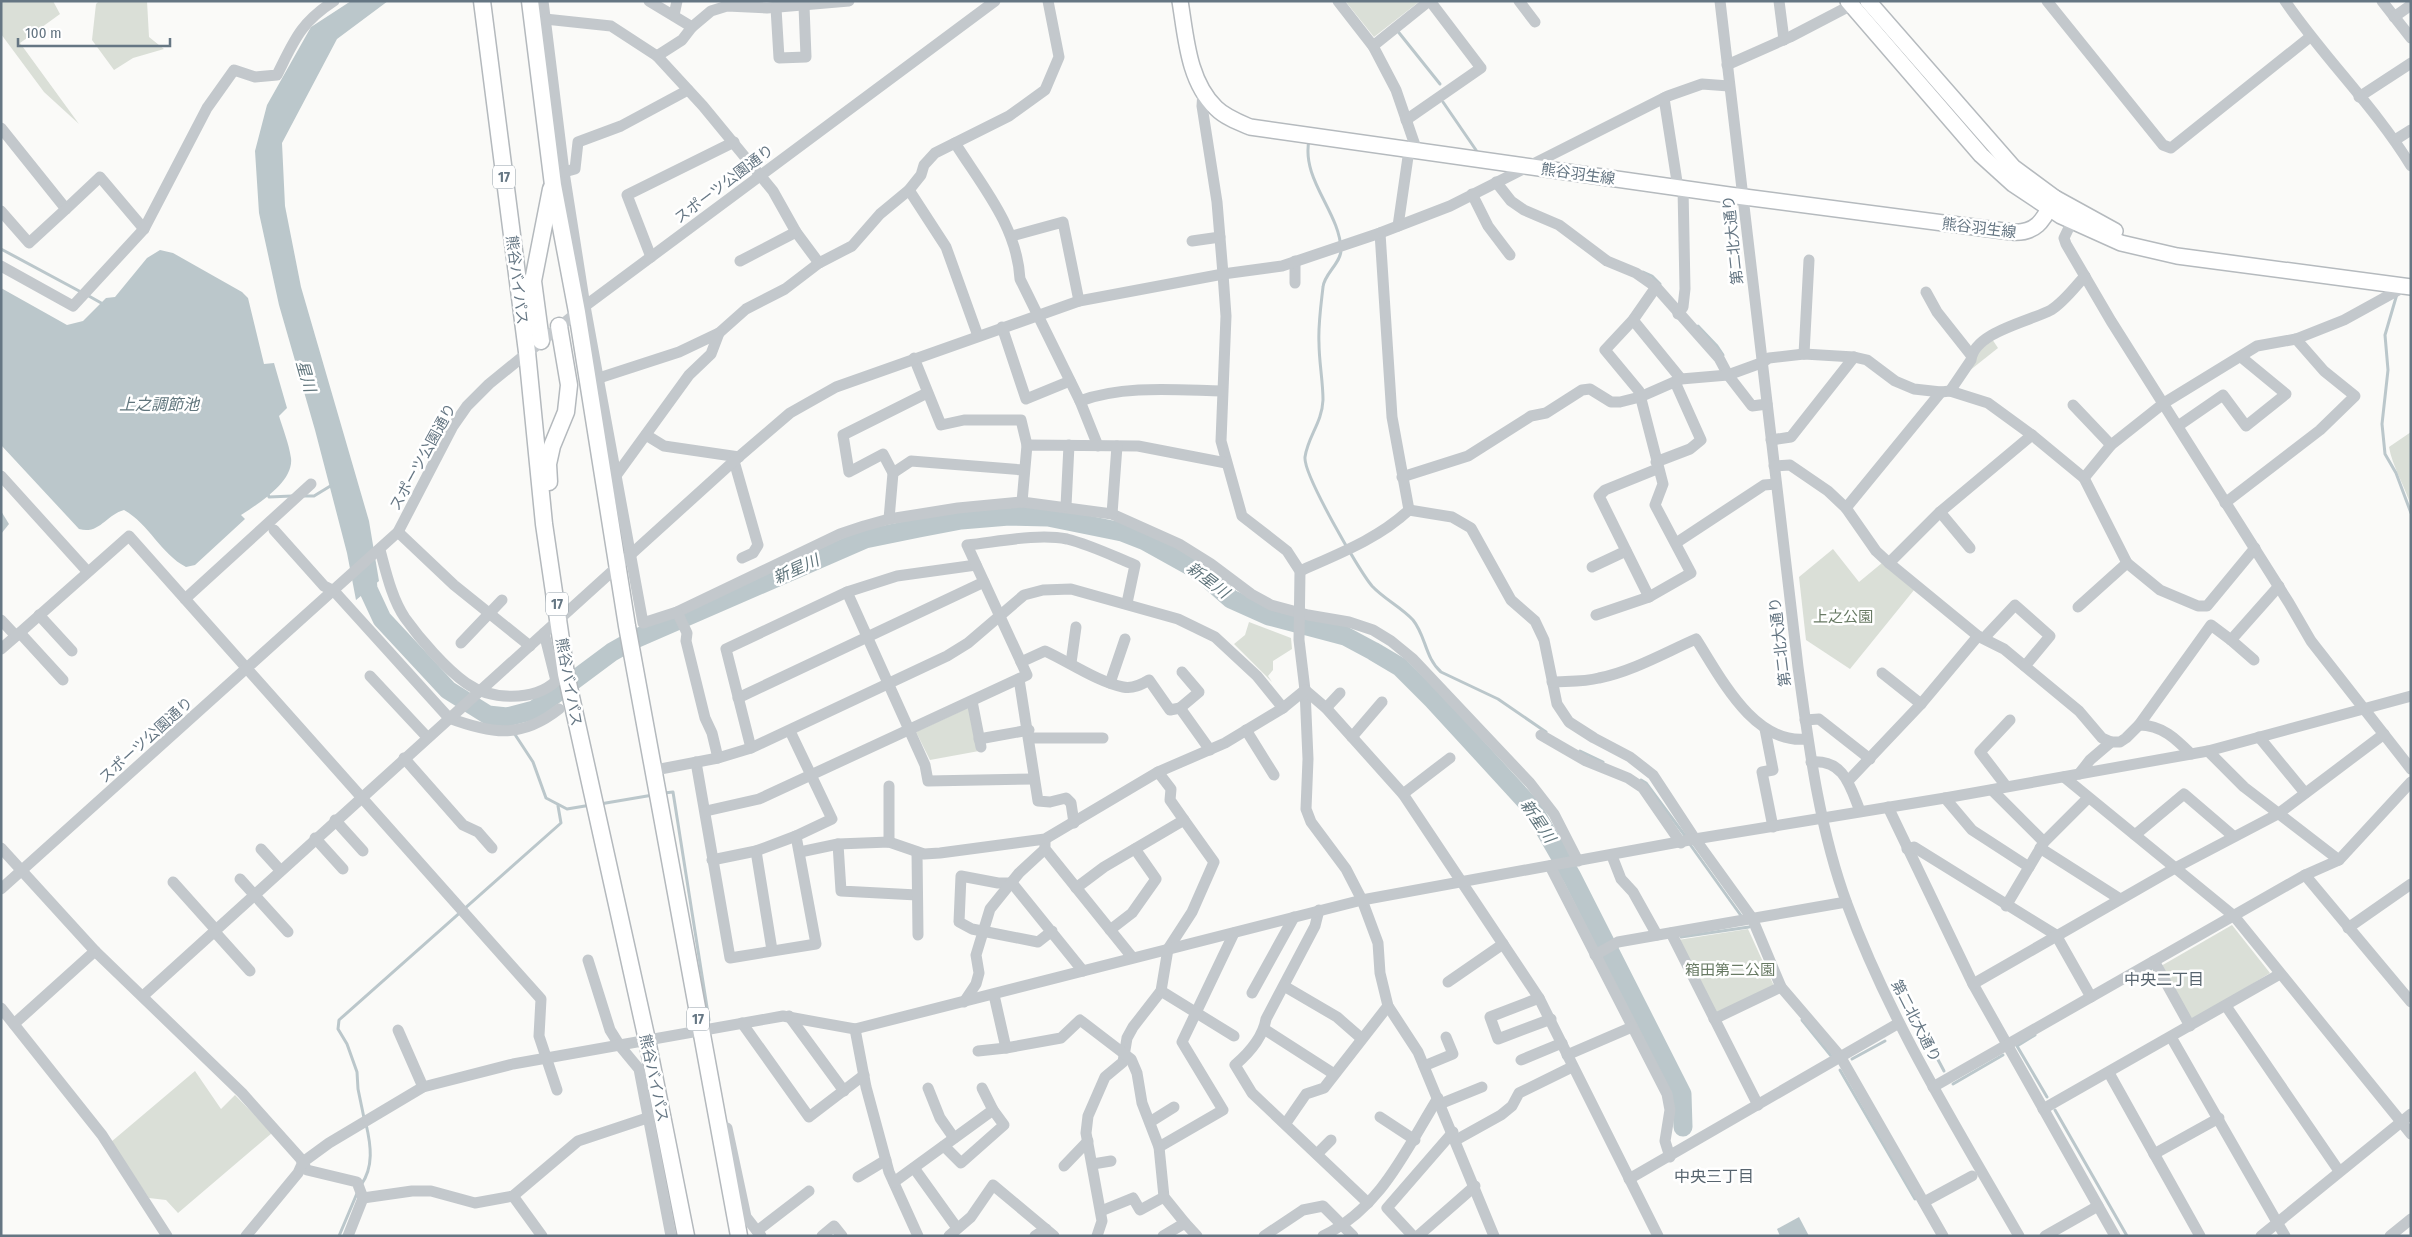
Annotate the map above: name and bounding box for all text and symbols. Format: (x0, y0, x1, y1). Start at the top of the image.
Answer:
scale bar (18, 15, 170, 47)
text: 100 m (25, 24, 62, 42)
street label: スポーツ公園通り (671, 141, 777, 227)
street label: 熊谷羽生線 (1540, 160, 1616, 188)
road number: 17 (493, 166, 515, 188)
street label: 第二北大通り (1719, 194, 1747, 286)
street label: 熊谷羽生線 (1941, 214, 2017, 242)
street label: 熊谷バイパス (503, 234, 531, 326)
water label: 星川 (292, 358, 320, 396)
water label: 上之調節池 (119, 395, 201, 414)
street label: スポーツ公園通り (386, 400, 460, 514)
water label: 新星川 (770, 550, 824, 587)
water label: 新星川 (1183, 558, 1234, 603)
road number: 17 (546, 592, 568, 616)
street label: 第二北大通り (1766, 596, 1794, 688)
park label: 上之公園 (1813, 608, 1873, 626)
street label: 熊谷バイパス (552, 636, 586, 728)
street label: スポーツ公園通り (95, 693, 197, 787)
water label: 新星川 (1517, 796, 1560, 848)
park label: 箱田第二公園 (1685, 961, 1775, 979)
district label: 中央二丁目 (2124, 970, 2204, 989)
street label: 第二北大通り (1888, 977, 1944, 1065)
road number: 17 (687, 1008, 709, 1030)
street label: 熊谷バイパス (636, 1032, 672, 1124)
district label: 中央三丁目 (1674, 1167, 1754, 1186)

